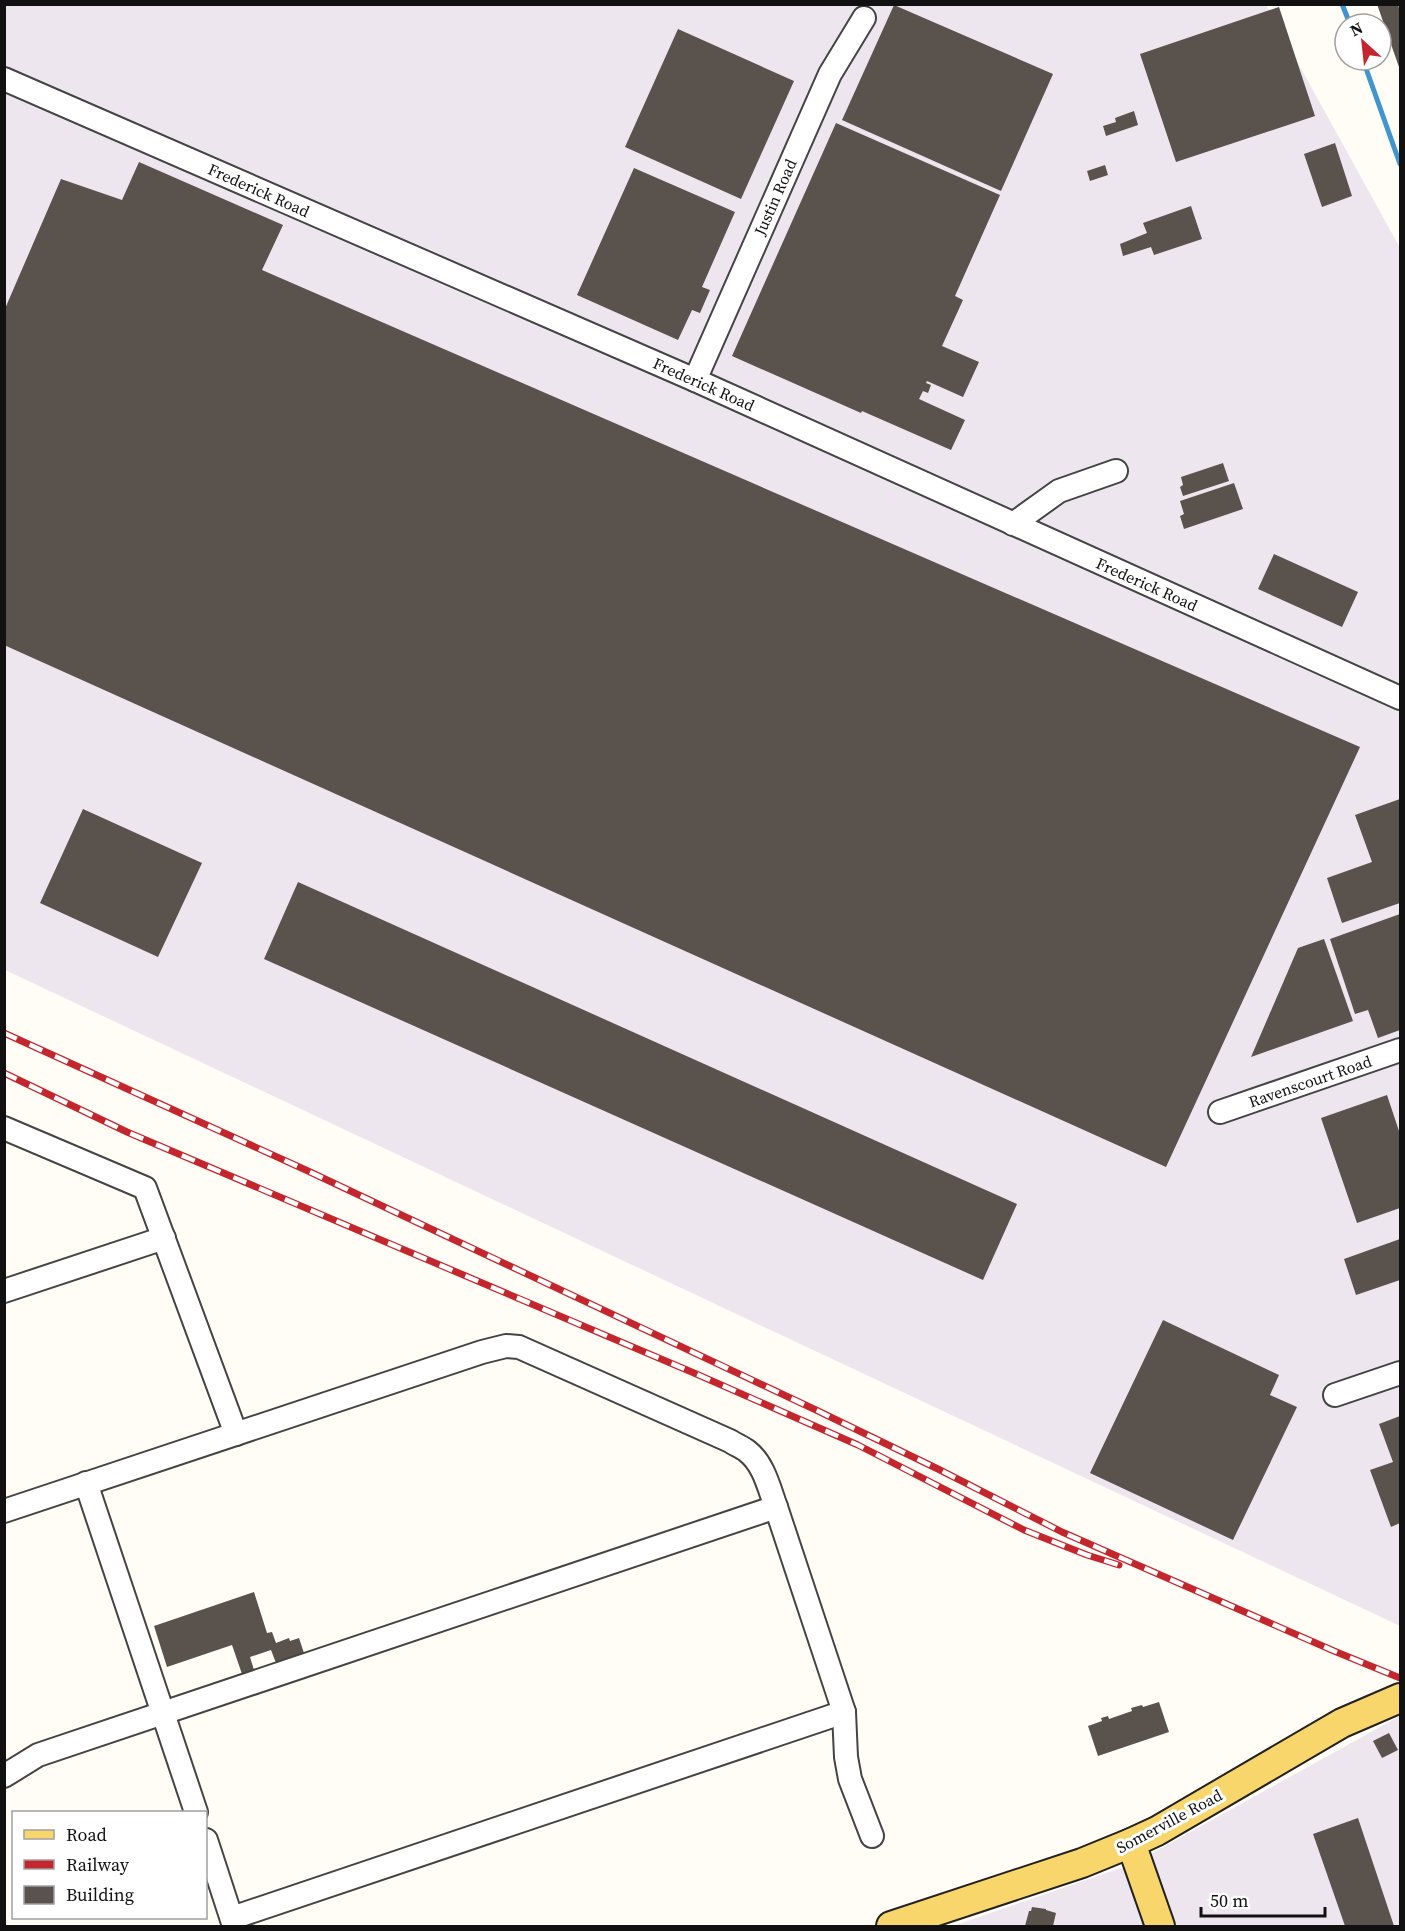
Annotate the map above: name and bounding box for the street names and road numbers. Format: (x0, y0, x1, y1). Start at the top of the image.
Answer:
street label: Justin Road (748, 155, 802, 240)
street label: Frederick Road (205, 158, 313, 222)
street label: Frederick Road (650, 352, 758, 416)
street label: Frederick Road (1093, 552, 1201, 616)
street label: Ravenscourt Road (1246, 1050, 1374, 1112)
street label: Somerville Road (1112, 1784, 1226, 1858)

